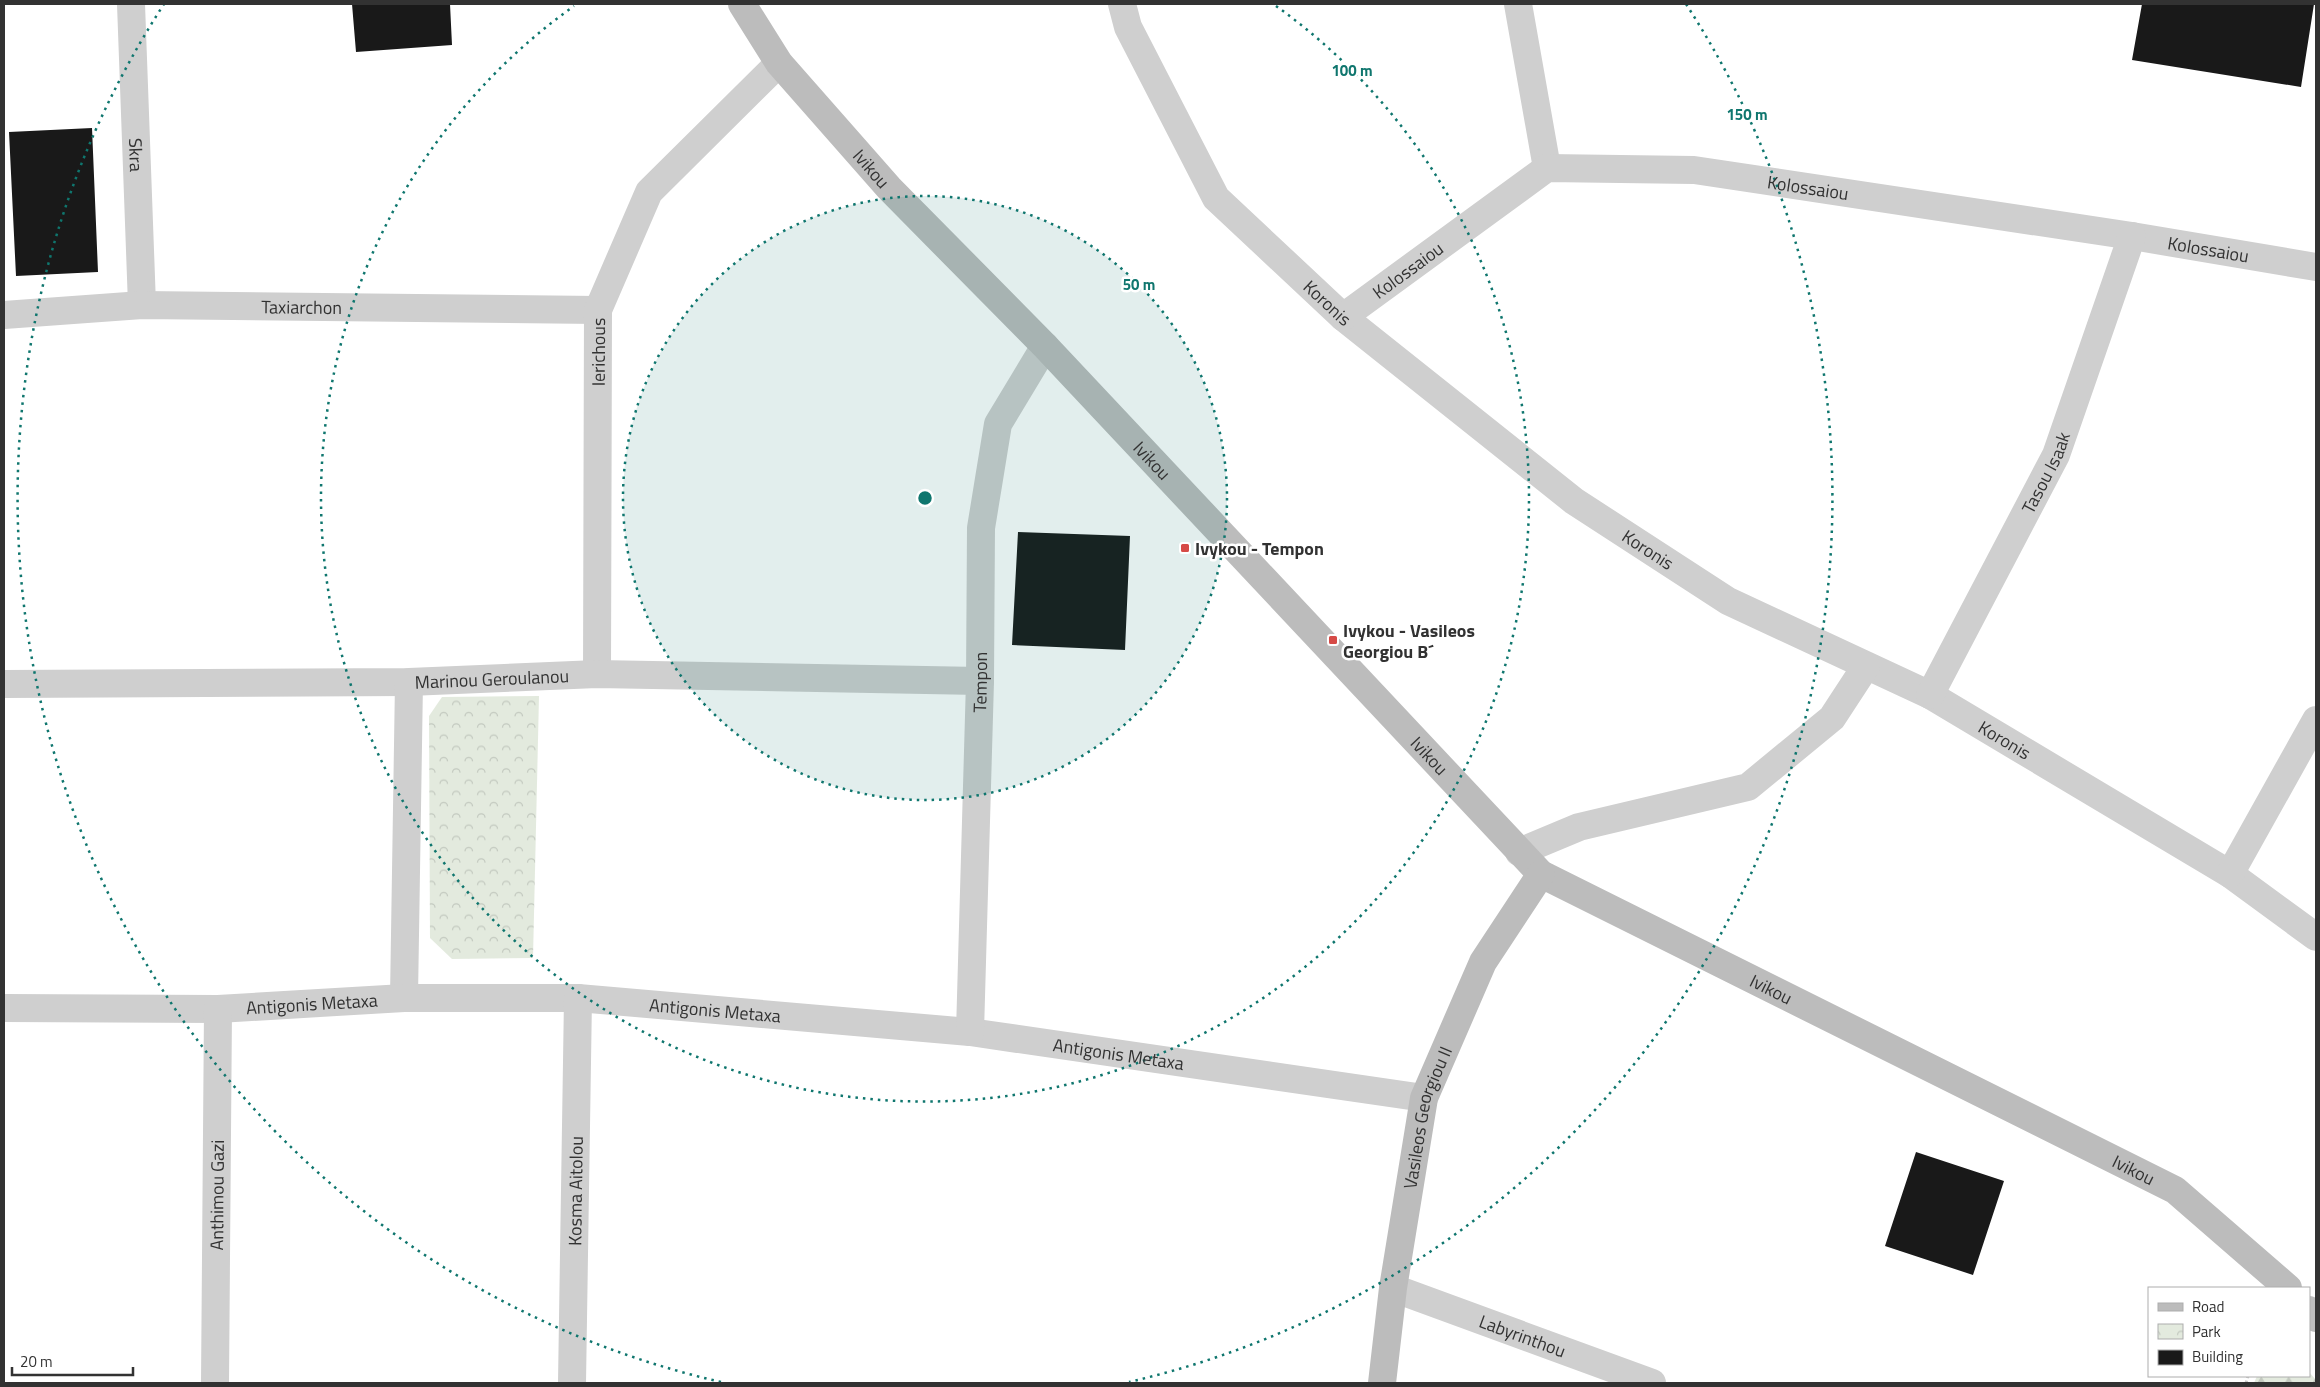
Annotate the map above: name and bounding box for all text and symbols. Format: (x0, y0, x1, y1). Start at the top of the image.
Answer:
text: 100 m (1331, 59, 1373, 82)
text: 150 m (1726, 103, 1768, 126)
street label: Skra (122, 138, 151, 172)
street label: Ivikou (847, 143, 897, 194)
street label: Kolossaiou (1766, 168, 1851, 207)
street label: Kolossaiou (2166, 229, 2251, 269)
street label: Kolossaiou (1367, 235, 1449, 305)
text: 50 m (1123, 273, 1155, 296)
street label: Koronis (1298, 273, 1357, 332)
street label: Taxiarchon (261, 293, 342, 321)
street label: Ierichous (584, 318, 611, 386)
street label: Tasou Isaak (2014, 428, 2077, 518)
street label: Ivikou (1127, 435, 1177, 486)
centre of rings (916, 489, 934, 507)
street label: Koronis (1617, 522, 1680, 576)
place label: Ivykou - Tempon (1195, 535, 1324, 562)
marker: Ivykou - Tempon (1179, 542, 1191, 554)
place label: Ivykou - Vasileos Georgiou B´ (1343, 617, 1475, 665)
marker: Ivykou - Vasileos Georgiou B´ (1327, 634, 1339, 646)
street label: Tempon (966, 652, 994, 713)
street label: Marinou Geroulanou (414, 662, 570, 695)
street label: Koronis (1973, 713, 2036, 766)
street label: Ivikou (1405, 730, 1455, 781)
street label: Ivikou (1745, 967, 1797, 1011)
street label: Antigonis Metaxa (245, 986, 378, 1021)
street label: Antigonis Metaxa (648, 991, 782, 1029)
street label: Antigonis Metaxa (1051, 1031, 1186, 1076)
street label: Vasileos Georgiou II (1396, 1042, 1459, 1191)
street label: Kosma Aitolou (561, 1136, 589, 1246)
street label: Anthimou Gazi (203, 1140, 230, 1250)
street label: Ivikou (2108, 1147, 2160, 1191)
legend (2148, 1287, 2310, 1377)
text: Road (2192, 1295, 2224, 1318)
street label: Labyrinthou (1475, 1307, 1570, 1364)
text: Park (2192, 1320, 2221, 1343)
scale bar (12, 1344, 134, 1376)
text: Building (2192, 1345, 2243, 1368)
text: 20 m (20, 1350, 53, 1373)

